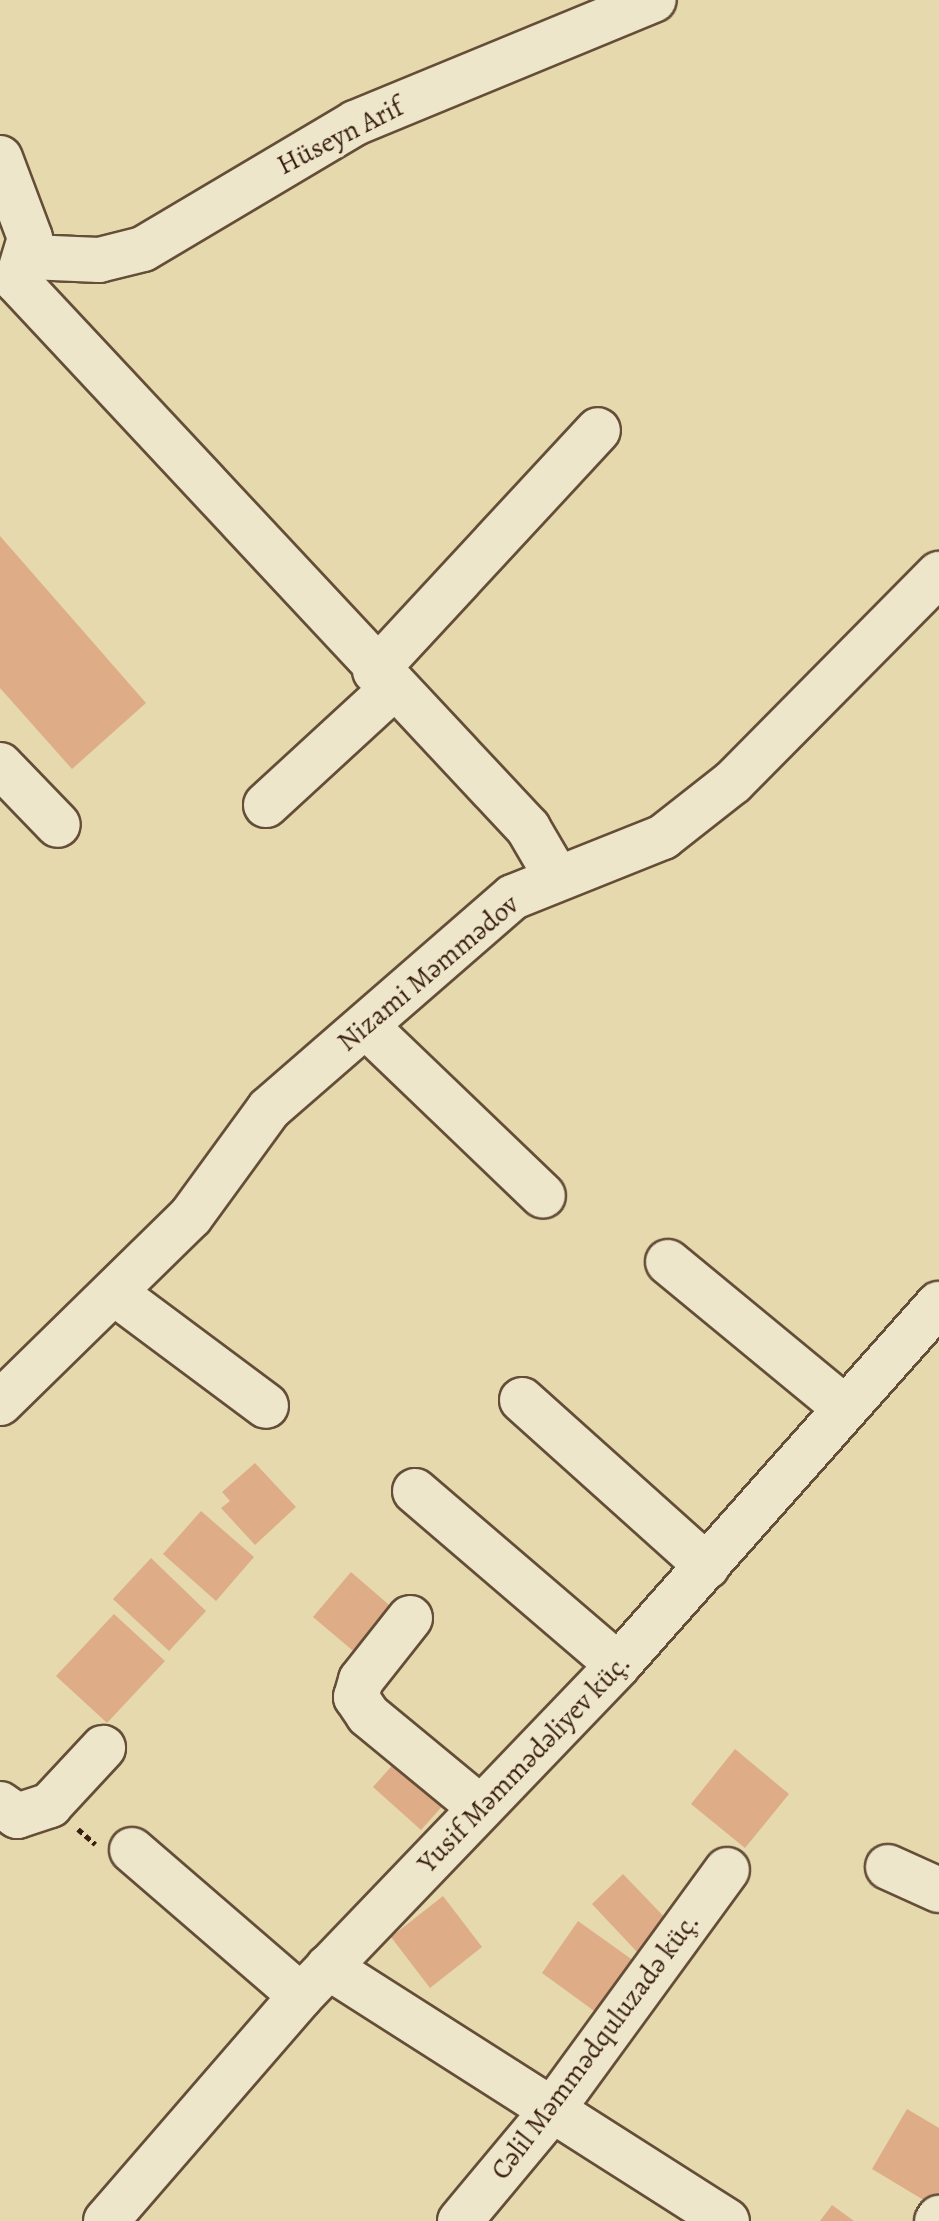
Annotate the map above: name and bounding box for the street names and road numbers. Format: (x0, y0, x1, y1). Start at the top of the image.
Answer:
street label: Hüseyn Arif (271, 90, 409, 182)
street label: Nizami Məmmədov (331, 887, 525, 1059)
street label: Yusif Məmmədəliyev küç. (411, 1646, 637, 1880)
street label: Cəlil Məmmədquluzadə küç. (484, 1906, 706, 2186)

